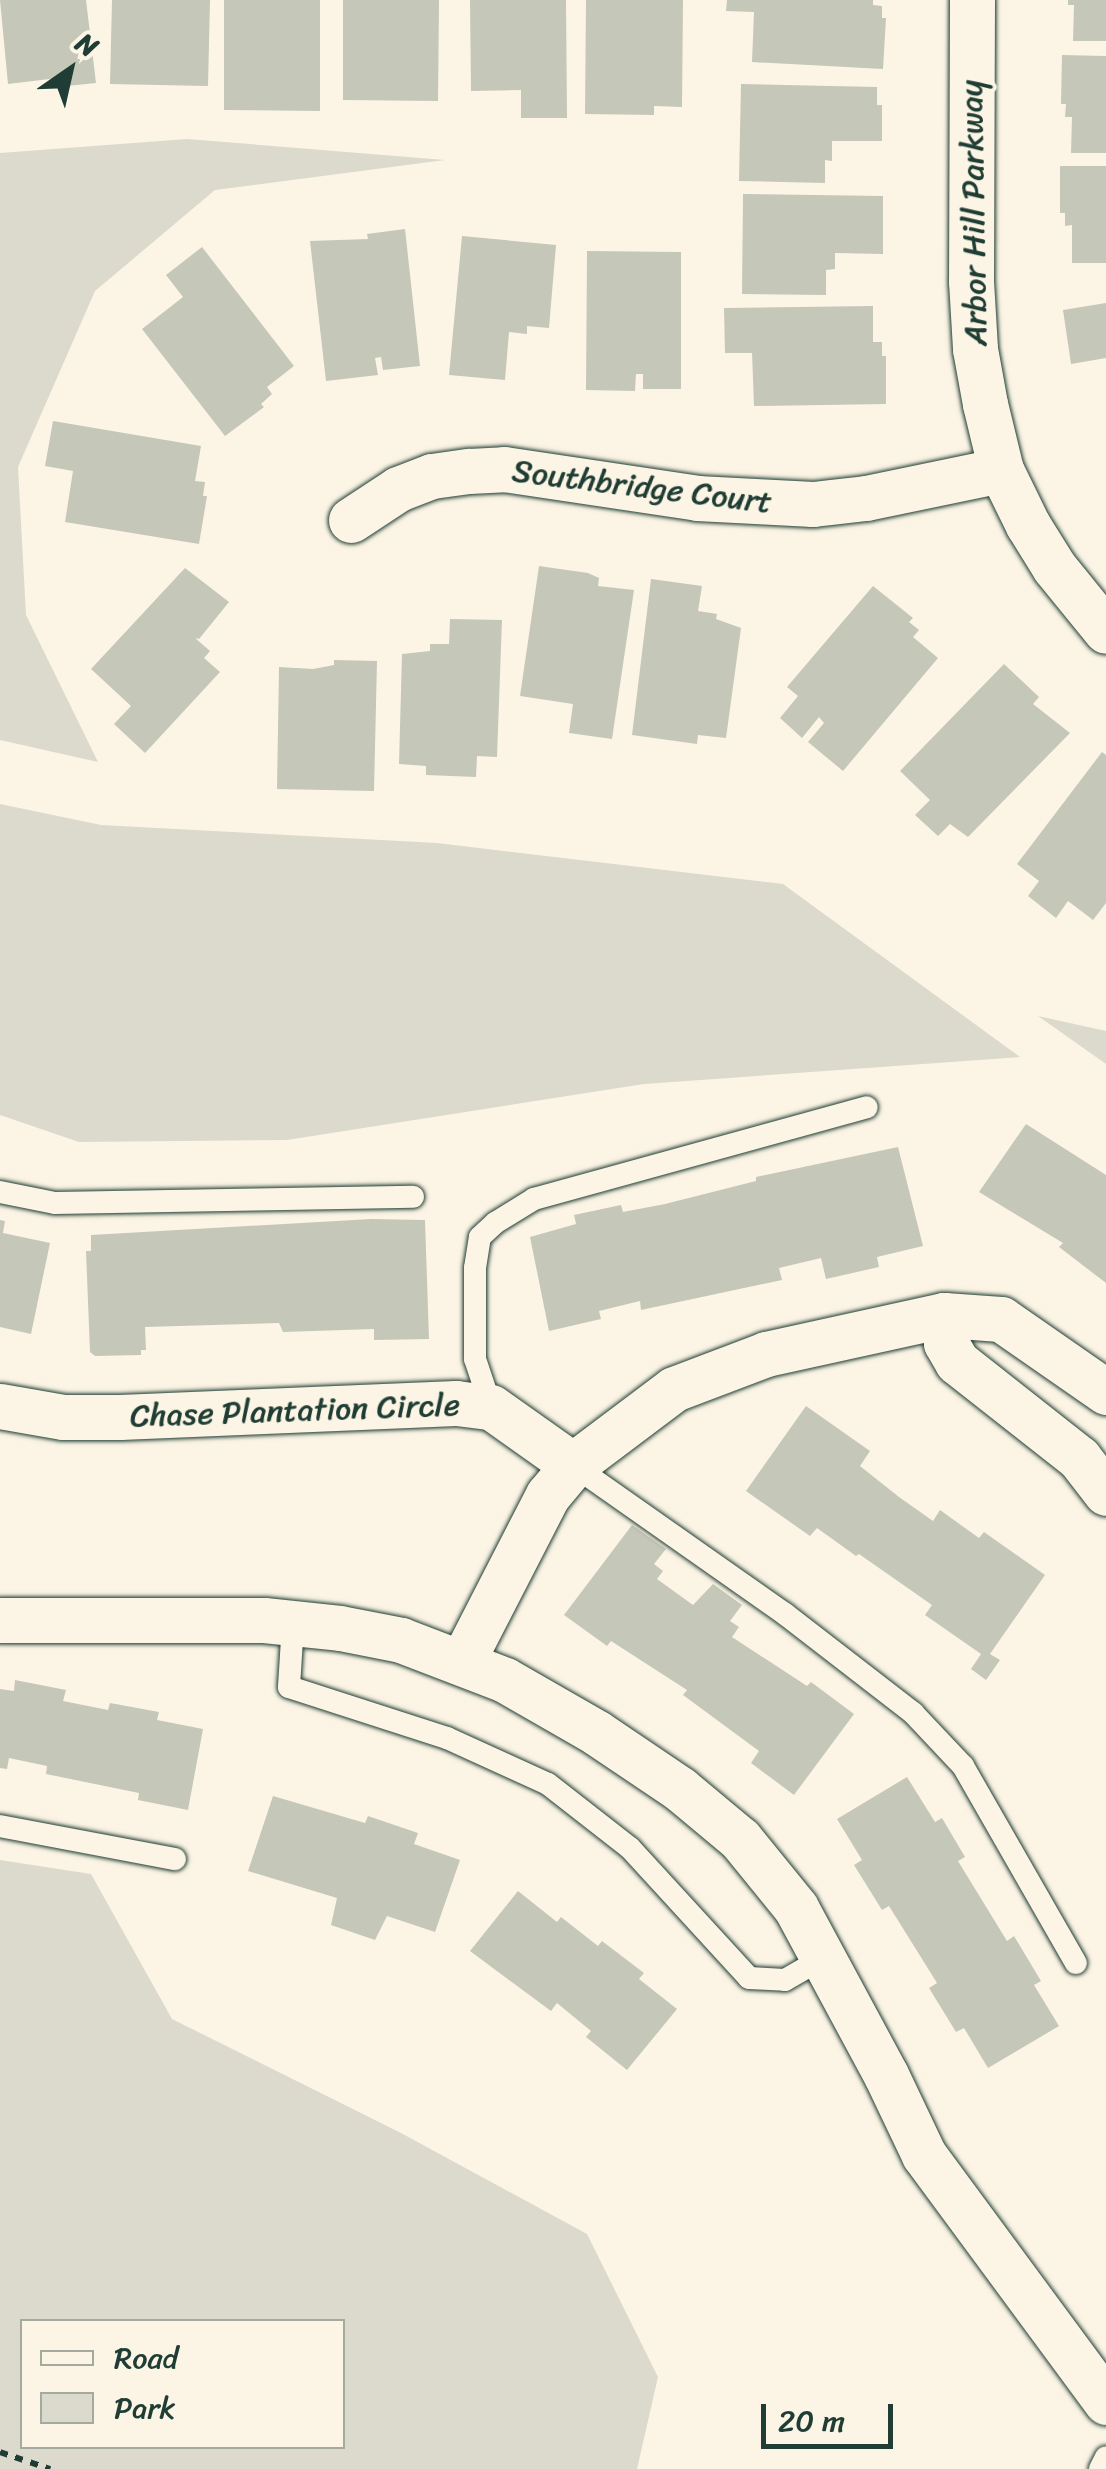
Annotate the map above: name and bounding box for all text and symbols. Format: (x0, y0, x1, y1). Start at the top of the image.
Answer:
text: N (65, 19, 109, 70)
north arrow (20, 20, 120, 120)
street label: Arbor Hill Parkway (952, 79, 996, 347)
street label: Southbridge Court (510, 452, 774, 522)
street label: Chase Plantation Circle (129, 1386, 461, 1436)
legend (20, 2319, 345, 2449)
text: Road (114, 2331, 178, 2385)
text: Park (114, 2381, 176, 2435)
scale bar (766, 2384, 898, 2446)
text: 20 m (778, 2394, 845, 2448)

